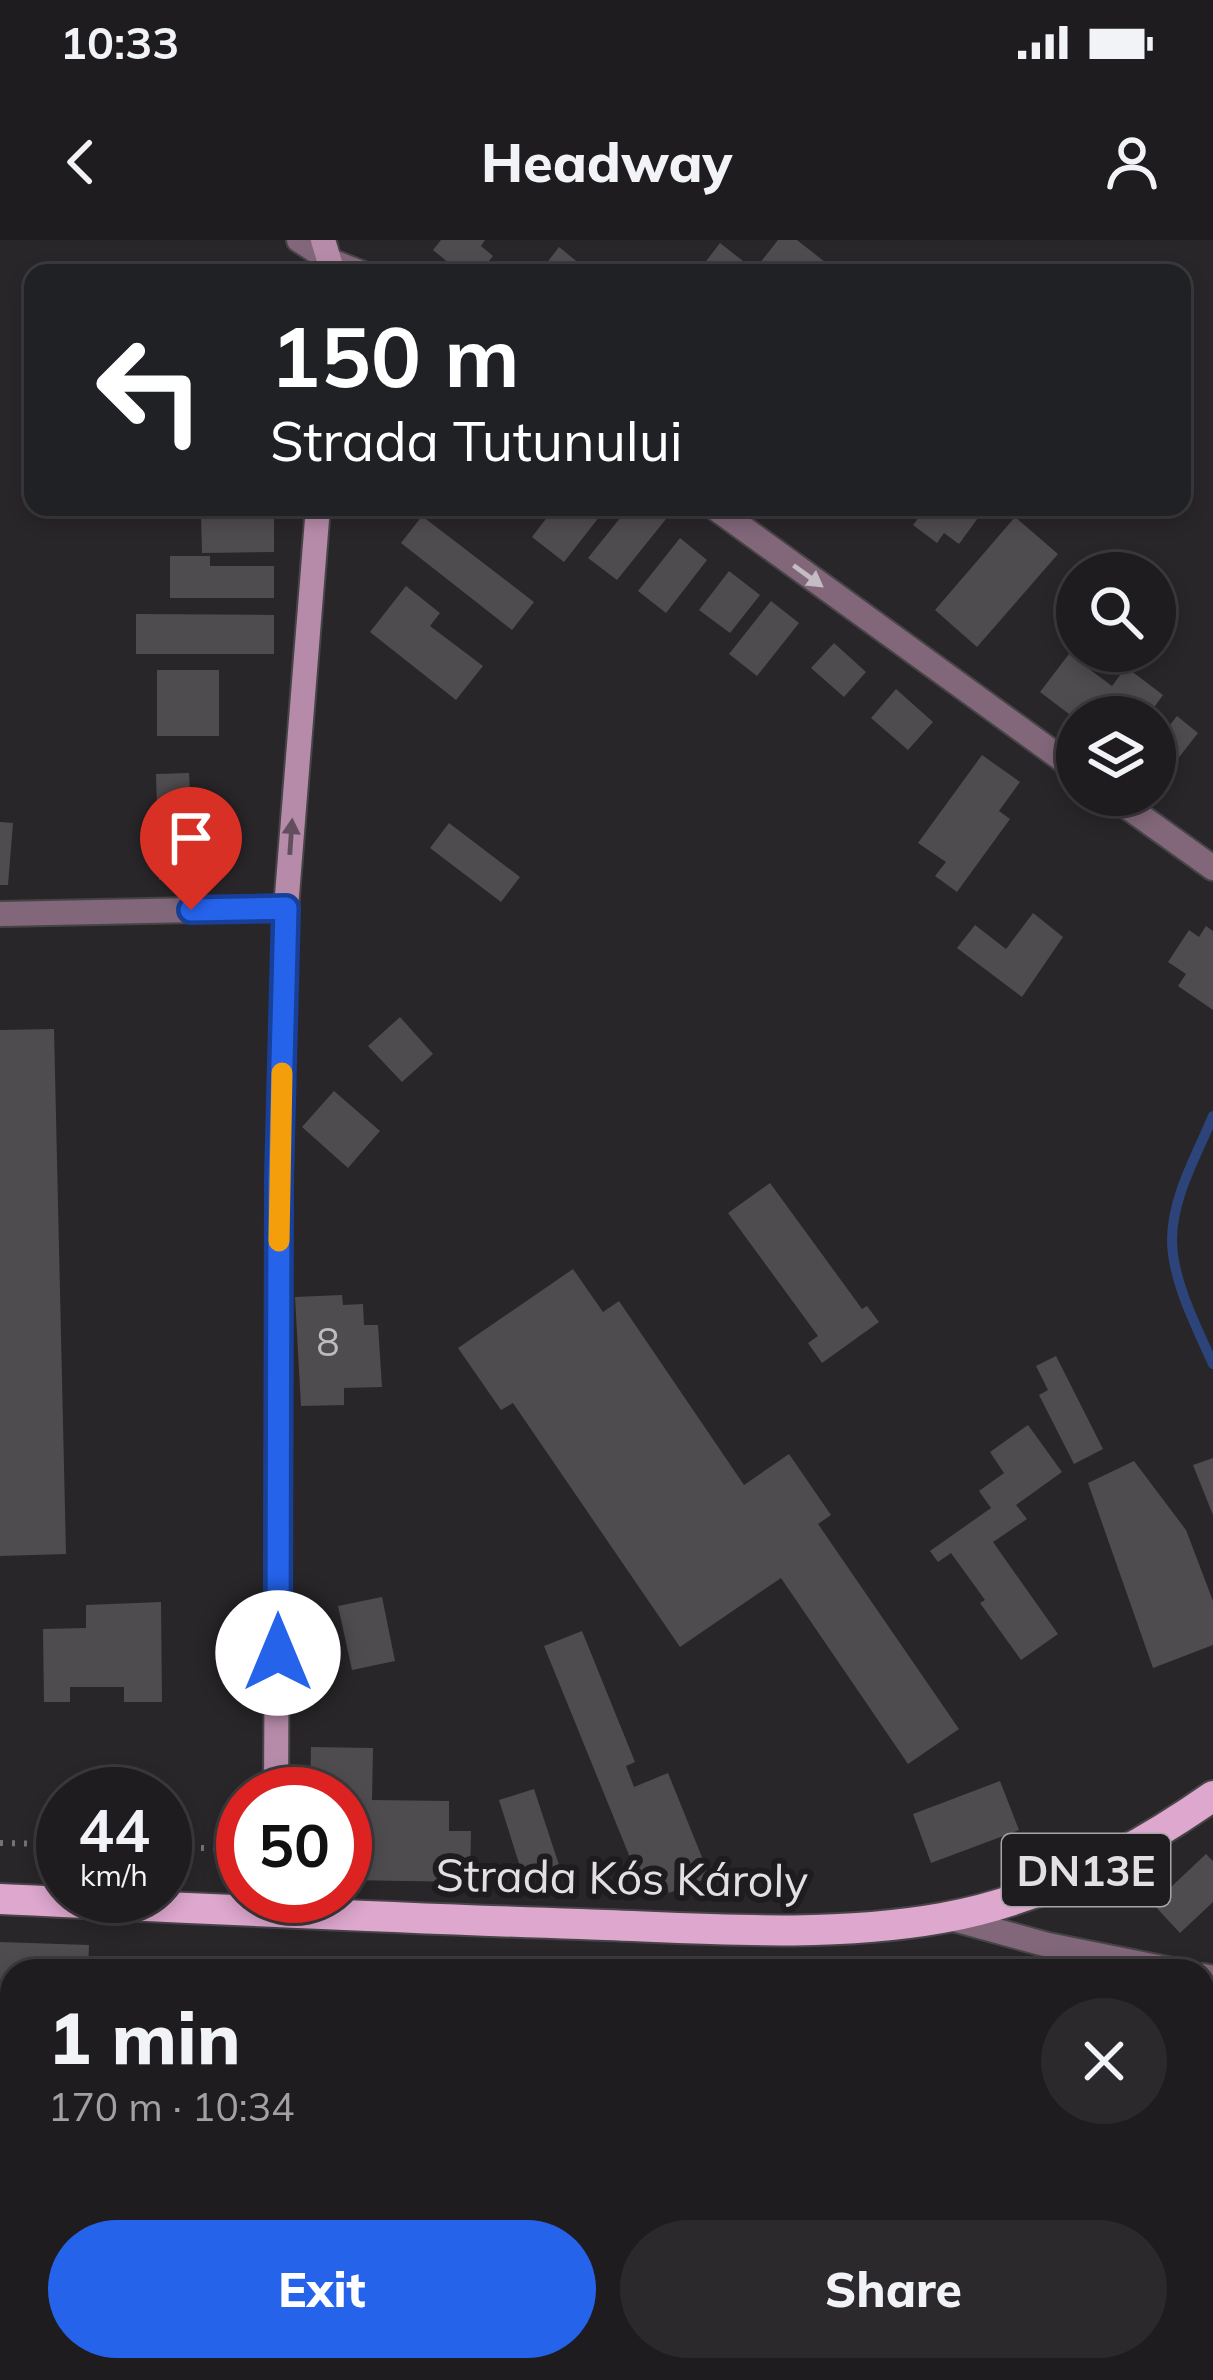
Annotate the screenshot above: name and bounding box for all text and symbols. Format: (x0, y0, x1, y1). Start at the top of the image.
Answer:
text: 10:33 (60, 14, 179, 70)
text: Headway (481, 128, 732, 196)
icon: back (48, 129, 114, 195)
icon: person (1099, 129, 1165, 195)
text: 150 m (270, 303, 520, 408)
icon: left (72, 312, 228, 468)
text: Strada Tutunului (270, 407, 683, 475)
map controls (1056, 552, 1176, 816)
button: search (1056, 552, 1176, 672)
one-way arrow (792, 564, 824, 587)
button: layers (1056, 696, 1176, 816)
pin (140, 787, 242, 910)
icon: arrive (158, 805, 224, 871)
one-way arrow (282, 818, 301, 855)
house number: 8 (316, 1317, 340, 1366)
position arrow (215, 1590, 341, 1716)
speed limit sign: 50 (216, 1767, 372, 1923)
text: 44 (78, 1792, 150, 1867)
road number: DN13E (1002, 1834, 1170, 1906)
street label: Strada Kós Károly (435, 1846, 809, 1908)
text: km/h (80, 1856, 148, 1894)
text: 1 min (48, 1992, 241, 2082)
button: close (1041, 1998, 1167, 2124)
text: 170 m · 10:34 (48, 2082, 294, 2131)
button: Exit (48, 2220, 596, 2358)
button: Share (620, 2220, 1167, 2358)

